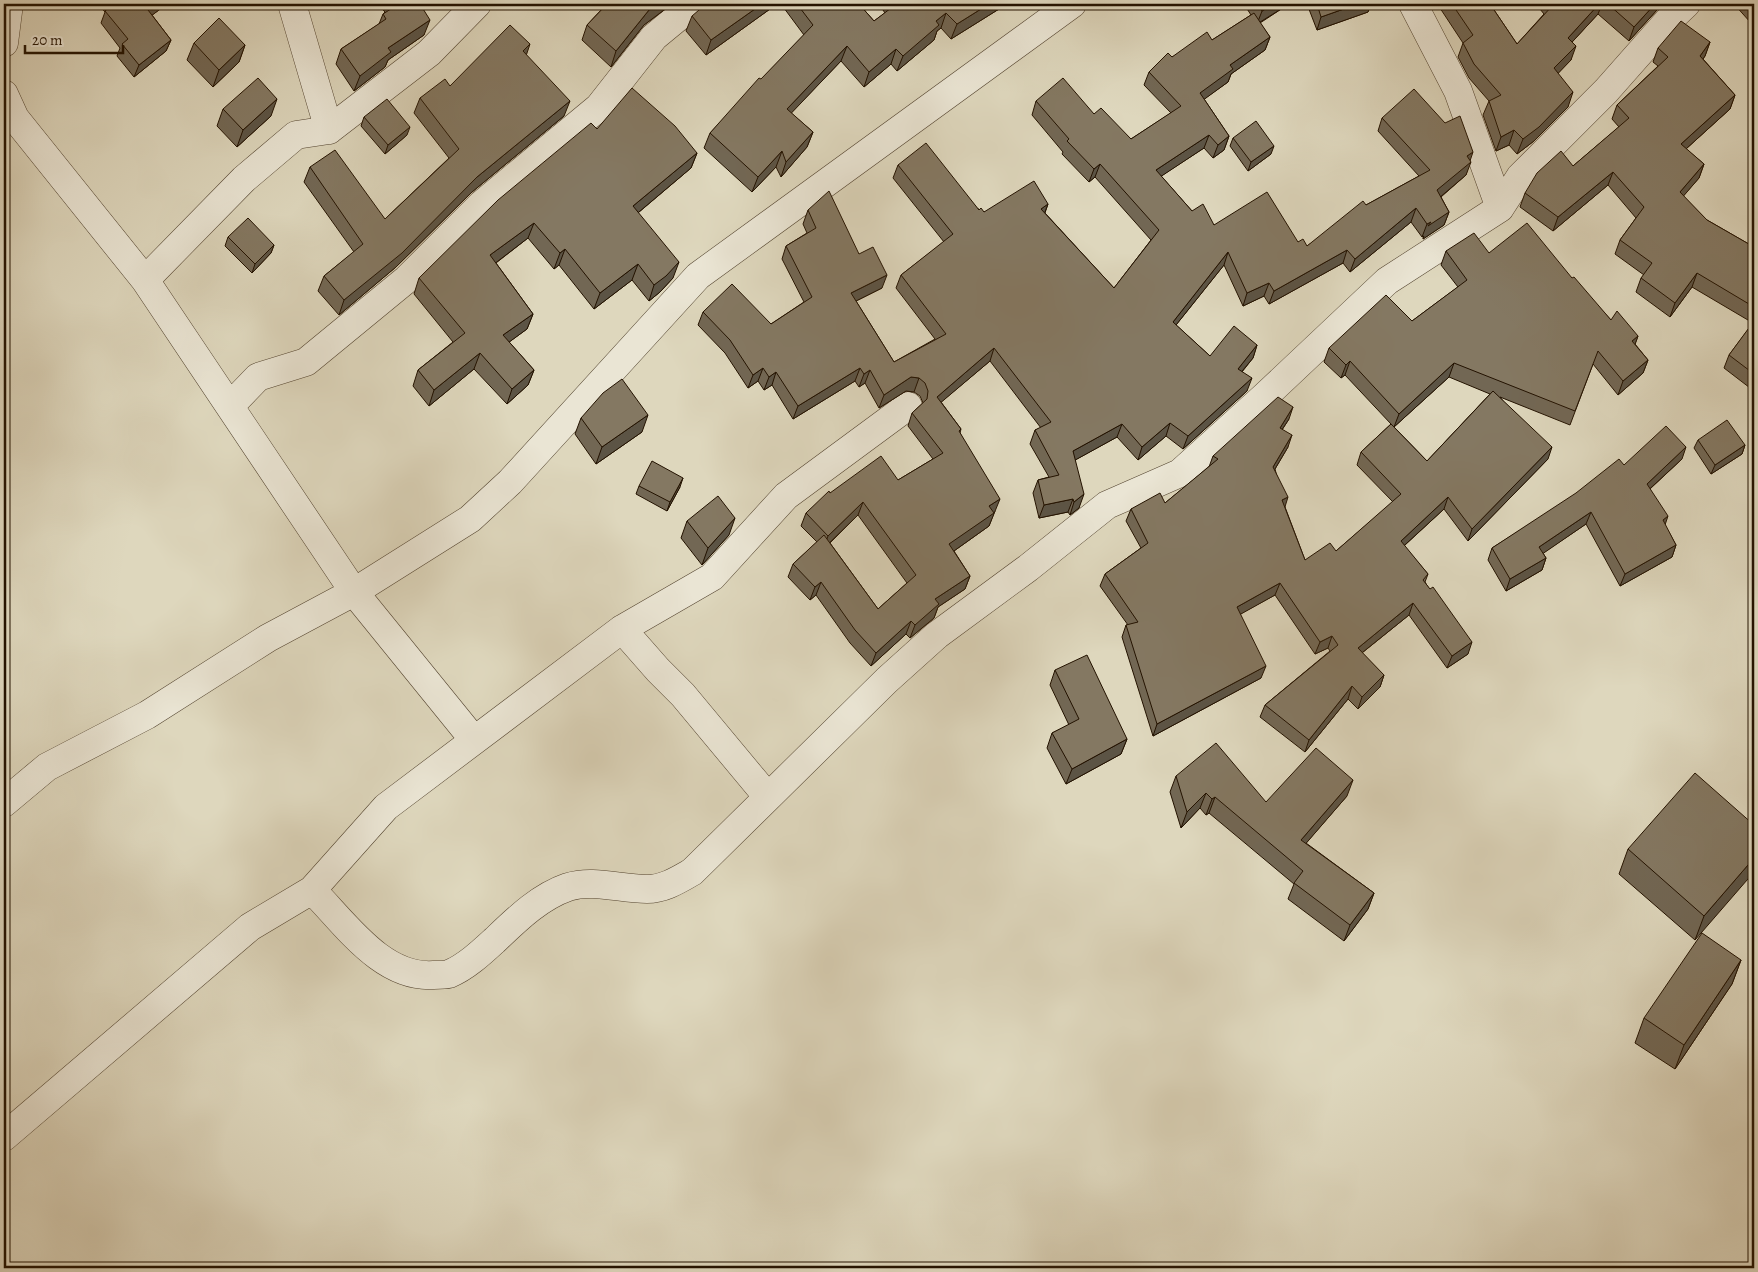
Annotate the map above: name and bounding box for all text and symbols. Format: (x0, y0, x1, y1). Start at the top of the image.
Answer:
scale bar (25, 22, 122, 54)
text: 20 m (32, 30, 63, 50)

